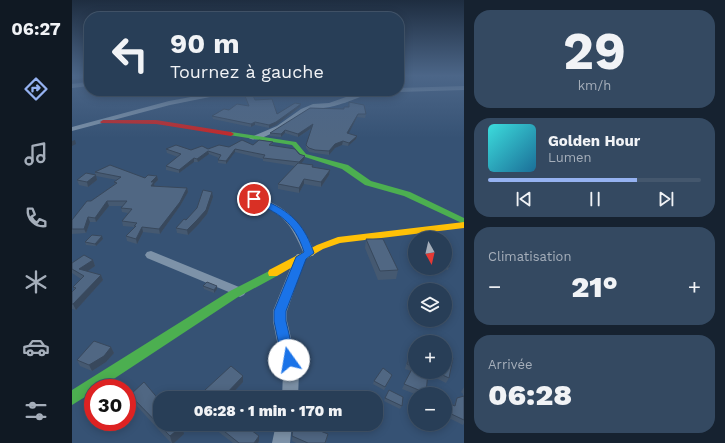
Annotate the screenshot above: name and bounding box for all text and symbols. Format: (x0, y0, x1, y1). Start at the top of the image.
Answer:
text: 06:27 (11, 18, 61, 39)
text: 29 (563, 21, 626, 82)
text: 90 m (170, 27, 240, 60)
icon: left (104, 28, 156, 80)
text: Tournez à gauche (170, 61, 324, 82)
icon: directions (22, 75, 50, 103)
text: km/h (578, 78, 611, 93)
text: Golden Hour (548, 132, 640, 150)
icon: music (22, 140, 50, 168)
text: Lumen (548, 150, 592, 165)
pin (237, 182, 271, 216)
icon: arrive (243, 188, 265, 210)
icon: previous (513, 188, 535, 210)
icon: pause (584, 188, 606, 210)
icon: next (655, 188, 677, 210)
icon: phone (22, 204, 50, 232)
north arrow (408, 231, 452, 275)
map controls (408, 231, 452, 431)
text: Climatisation (488, 249, 571, 264)
icon: climate (22, 268, 50, 296)
text: 21° (571, 269, 618, 304)
text: − (488, 274, 501, 299)
text: + (688, 274, 701, 299)
button: layers (408, 283, 452, 327)
icon: car (22, 333, 50, 361)
button: + (408, 335, 452, 379)
position arrow (268, 339, 310, 381)
text: Arrivée (488, 357, 532, 372)
text: 06:28 (488, 377, 572, 412)
speed limit sign: 30 (84, 379, 136, 431)
button: − (408, 387, 452, 431)
icon: filters (22, 397, 50, 425)
text: 06:28 · 1 min · 170 m (194, 402, 342, 420)

